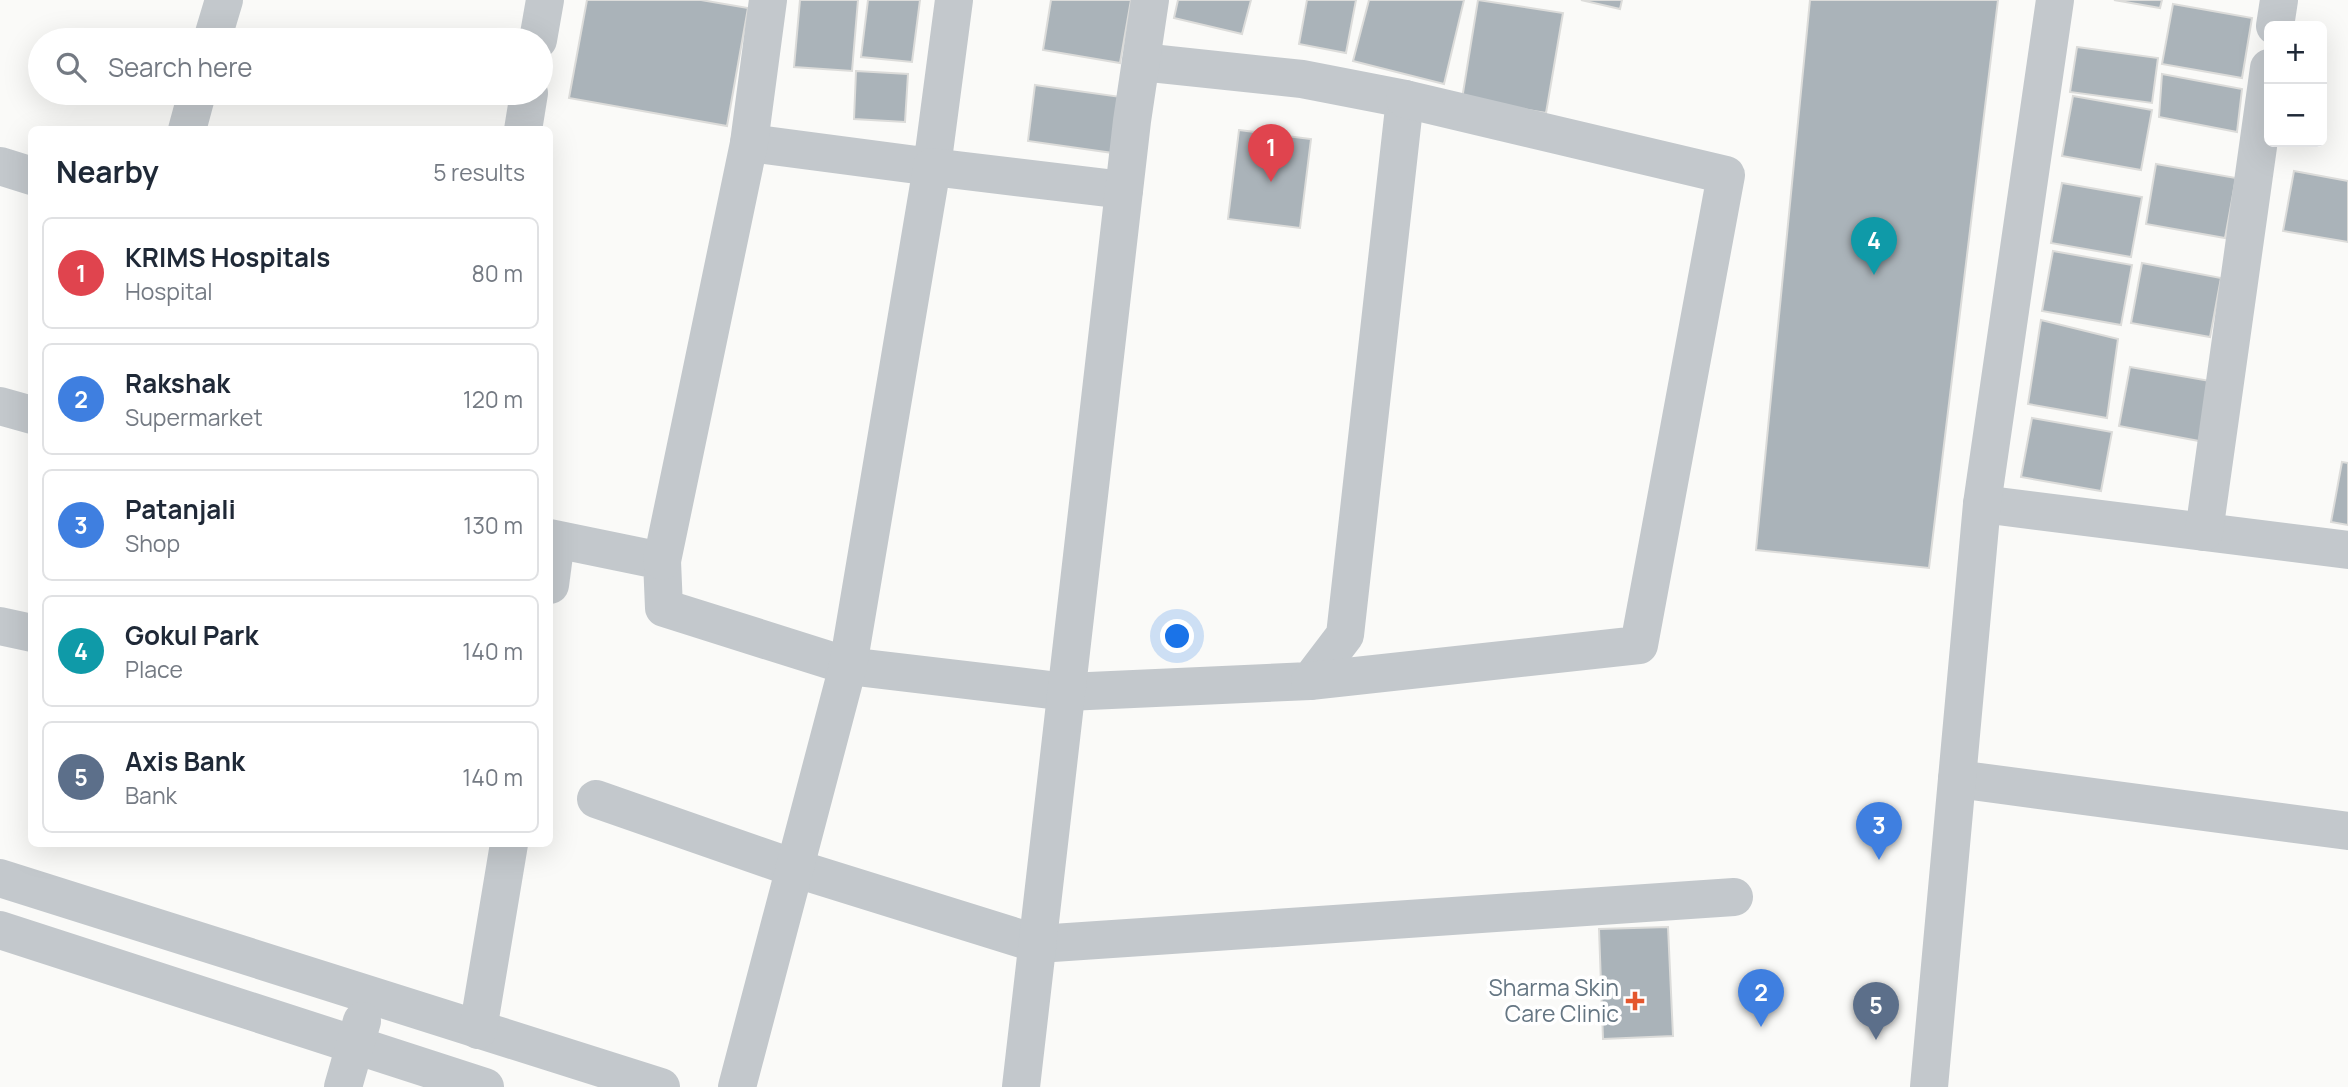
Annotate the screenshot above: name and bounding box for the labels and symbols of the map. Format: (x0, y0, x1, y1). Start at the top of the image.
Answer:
pin: 1 (1248, 124, 1294, 182)
pin: 4 (1851, 217, 1897, 275)
your location (1160, 619, 1194, 653)
pin: 3 (1856, 802, 1902, 860)
pin: 2 (1738, 969, 1784, 1027)
place label: Sharma Skin Care Clinic (1489, 971, 1619, 1029)
pin: 5 (1853, 982, 1899, 1040)
marker: Sharma Skin Care Clinic (1625, 991, 1645, 1011)

